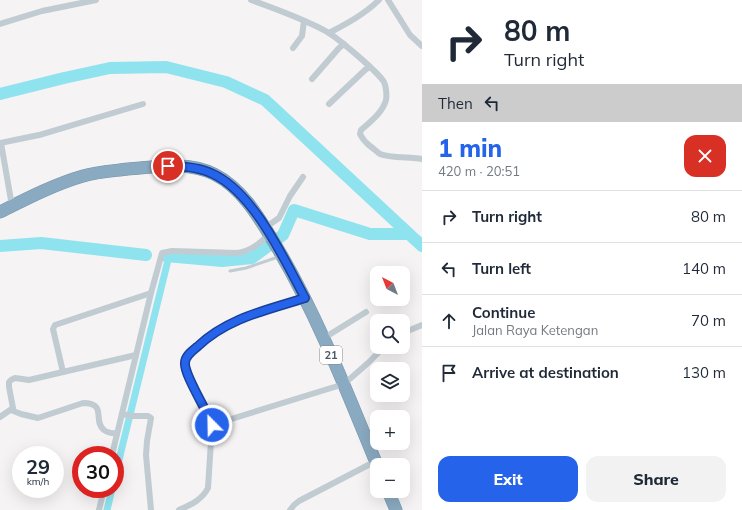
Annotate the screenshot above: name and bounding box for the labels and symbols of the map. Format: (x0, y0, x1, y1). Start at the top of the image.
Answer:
pin (151, 149, 185, 183)
north arrow (370, 266, 410, 306)
road number: 21 (320, 346, 342, 364)
position arrow (191, 404, 233, 446)
speed limit sign: 30 (72, 446, 124, 498)

